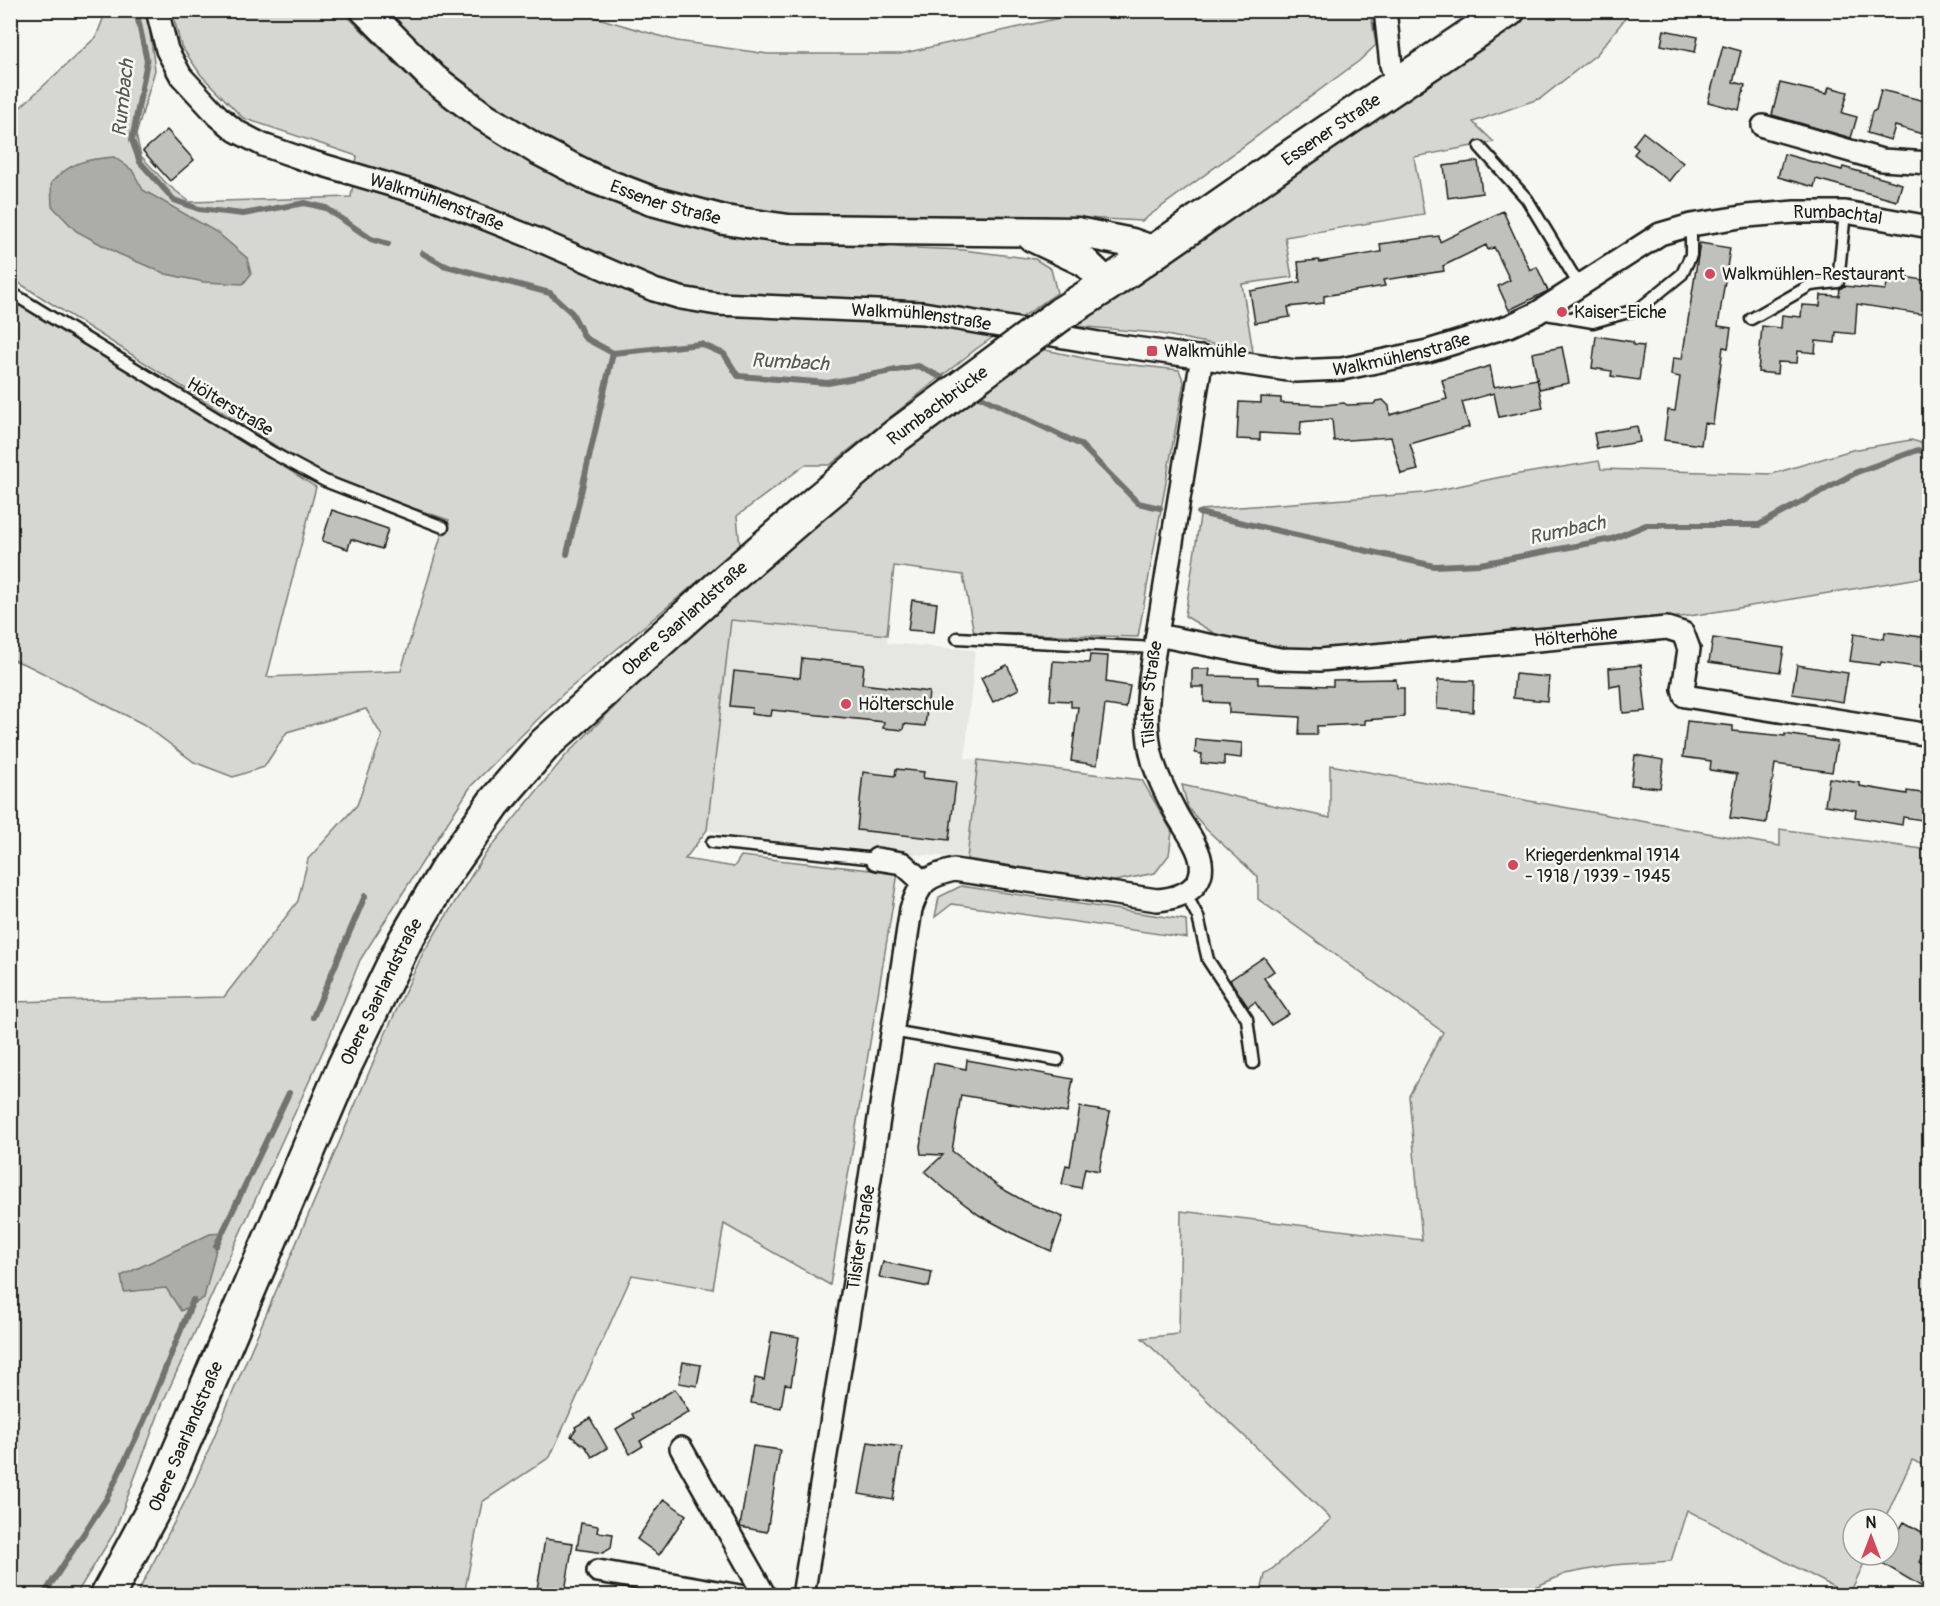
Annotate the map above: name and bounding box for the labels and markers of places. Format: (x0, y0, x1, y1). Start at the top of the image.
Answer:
place label: Walkmühlen-Restaurant (1722, 263, 1906, 286)
marker: Walkmühlen-Restaurant (1703, 267, 1717, 281)
place label: Kaiser-Eiche (1574, 301, 1667, 324)
marker: Kaiser-Eiche (1555, 305, 1569, 319)
place label: Walkmühle (1164, 340, 1247, 363)
marker: Walkmühle (1145, 344, 1159, 358)
place label: Hölterschule (858, 693, 954, 716)
marker: Hölterschule (839, 697, 853, 711)
place label: Kriegerdenkmal 1914 - 1918 / 1939 - 1945 (1525, 844, 1680, 888)
marker: Kriegerdenkmal 1914 - 1918 / 1939 - 1945 (1506, 858, 1520, 872)

